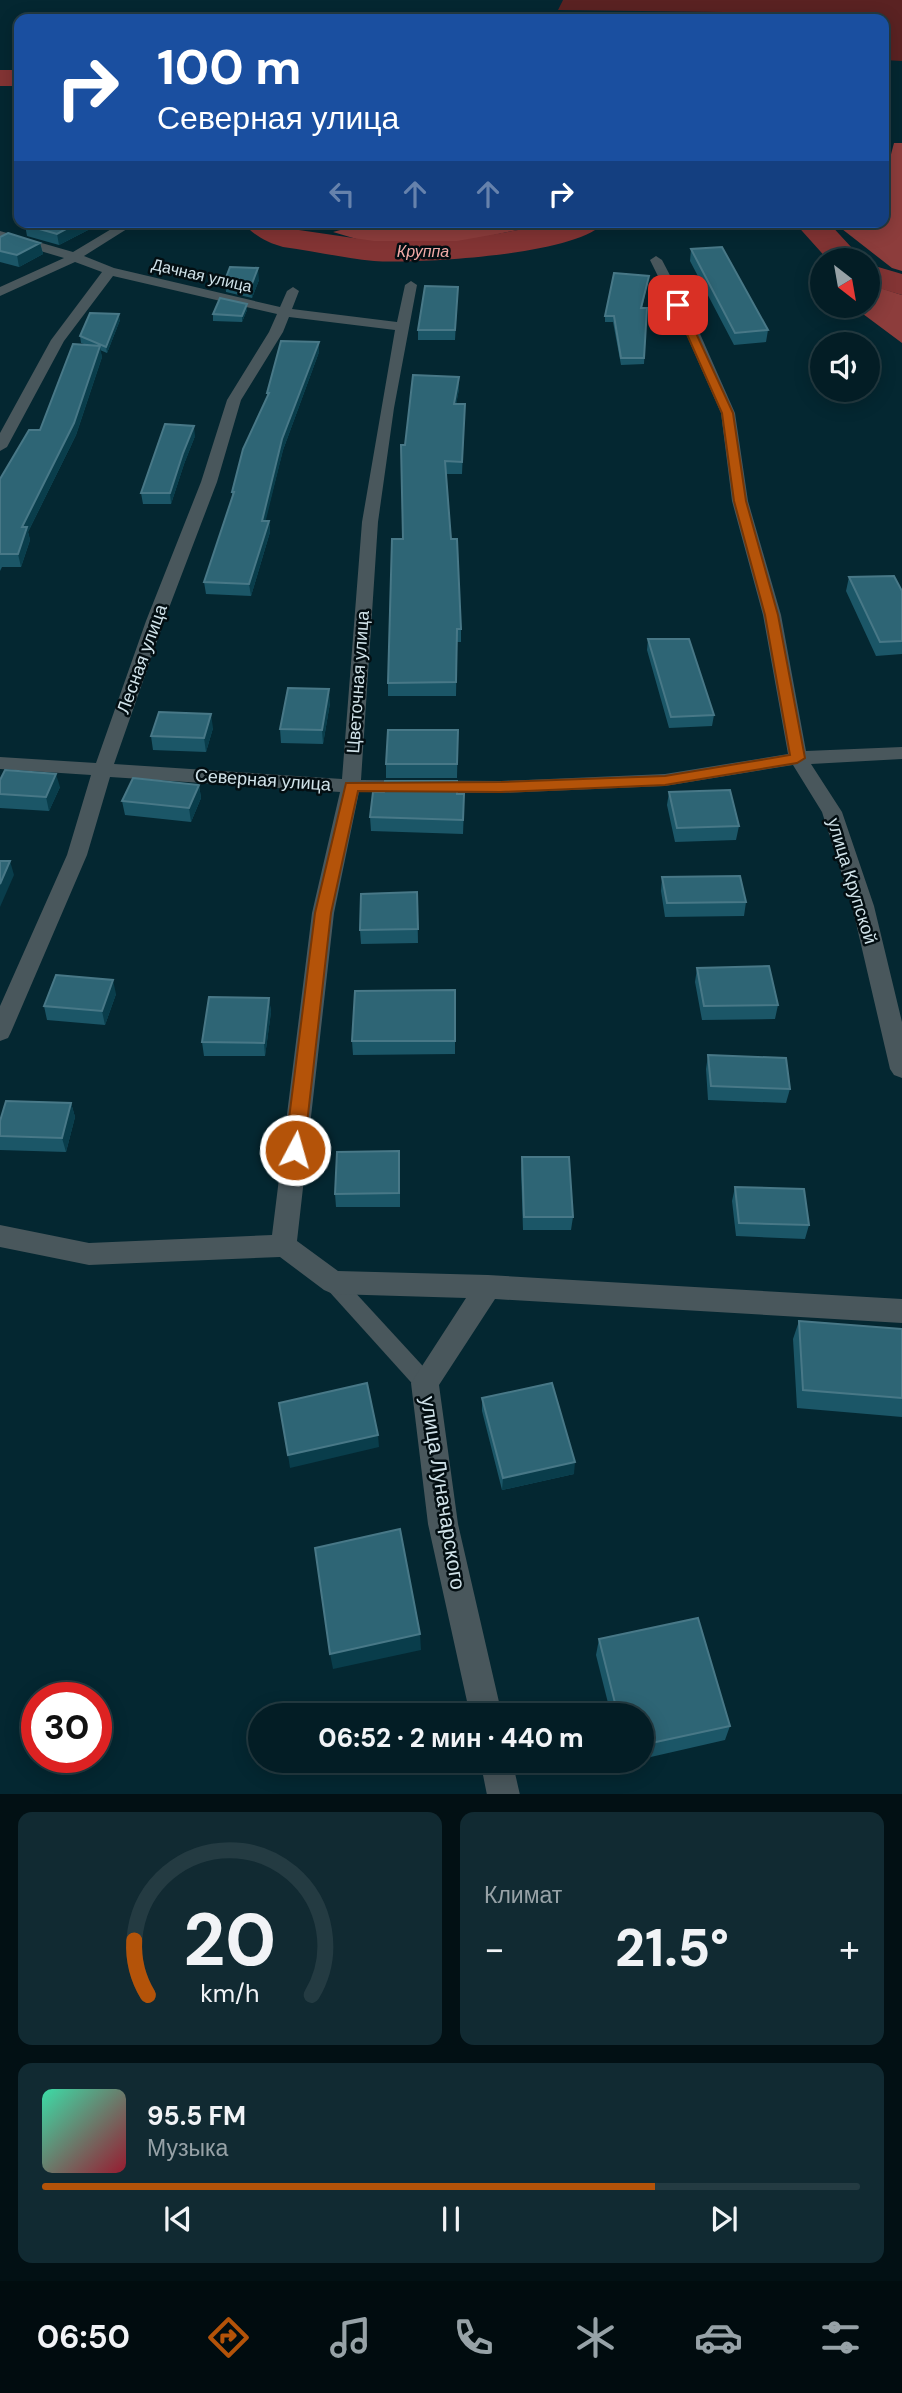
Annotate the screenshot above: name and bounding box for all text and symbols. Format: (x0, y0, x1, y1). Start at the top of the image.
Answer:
text: 100 m (157, 35, 301, 99)
icon: right (42, 42, 133, 133)
text: Северная улица (157, 97, 399, 139)
icon: left (323, 175, 361, 213)
icon: ahead (396, 175, 434, 213)
icon: ahead (469, 175, 507, 213)
icon: right (542, 175, 580, 213)
water label: Круппа (397, 241, 449, 262)
north arrow (810, 248, 880, 318)
map controls (810, 248, 880, 402)
street label: Дачная улица (150, 254, 254, 297)
pin (648, 275, 708, 335)
icon: arrive (659, 286, 697, 324)
button: sound (810, 332, 880, 402)
street label: Лесная улица (111, 600, 173, 717)
street label: Цветочная улица (341, 609, 375, 754)
street label: Северная улица (194, 763, 333, 797)
street label: улица Крупской (821, 815, 883, 947)
position arrow (258, 1113, 332, 1187)
street label: улица Луначарского (414, 1394, 472, 1592)
speed limit sign: 30 (21, 1682, 112, 1773)
text: 06:52 · 2 мин · 440 m (318, 1721, 584, 1755)
text: Климат (484, 1880, 562, 1910)
text: 20 (184, 1893, 276, 1988)
text: 21.5° (615, 1914, 729, 1982)
text: − (484, 1924, 505, 1974)
text: + (839, 1924, 860, 1974)
text: km/h (200, 1976, 260, 2009)
text: 95.5 FM (147, 2099, 246, 2133)
text: Музыка (147, 2133, 228, 2163)
icon: previous (159, 2200, 197, 2238)
icon: pause (432, 2200, 470, 2238)
icon: next (705, 2200, 743, 2238)
icon: directions (204, 2313, 253, 2362)
icon: music (326, 2313, 375, 2362)
icon: phone (449, 2313, 498, 2362)
icon: climate (571, 2313, 620, 2362)
icon: car (694, 2313, 743, 2362)
icon: filters (816, 2313, 865, 2362)
text: 06:50 (37, 2316, 130, 2358)

